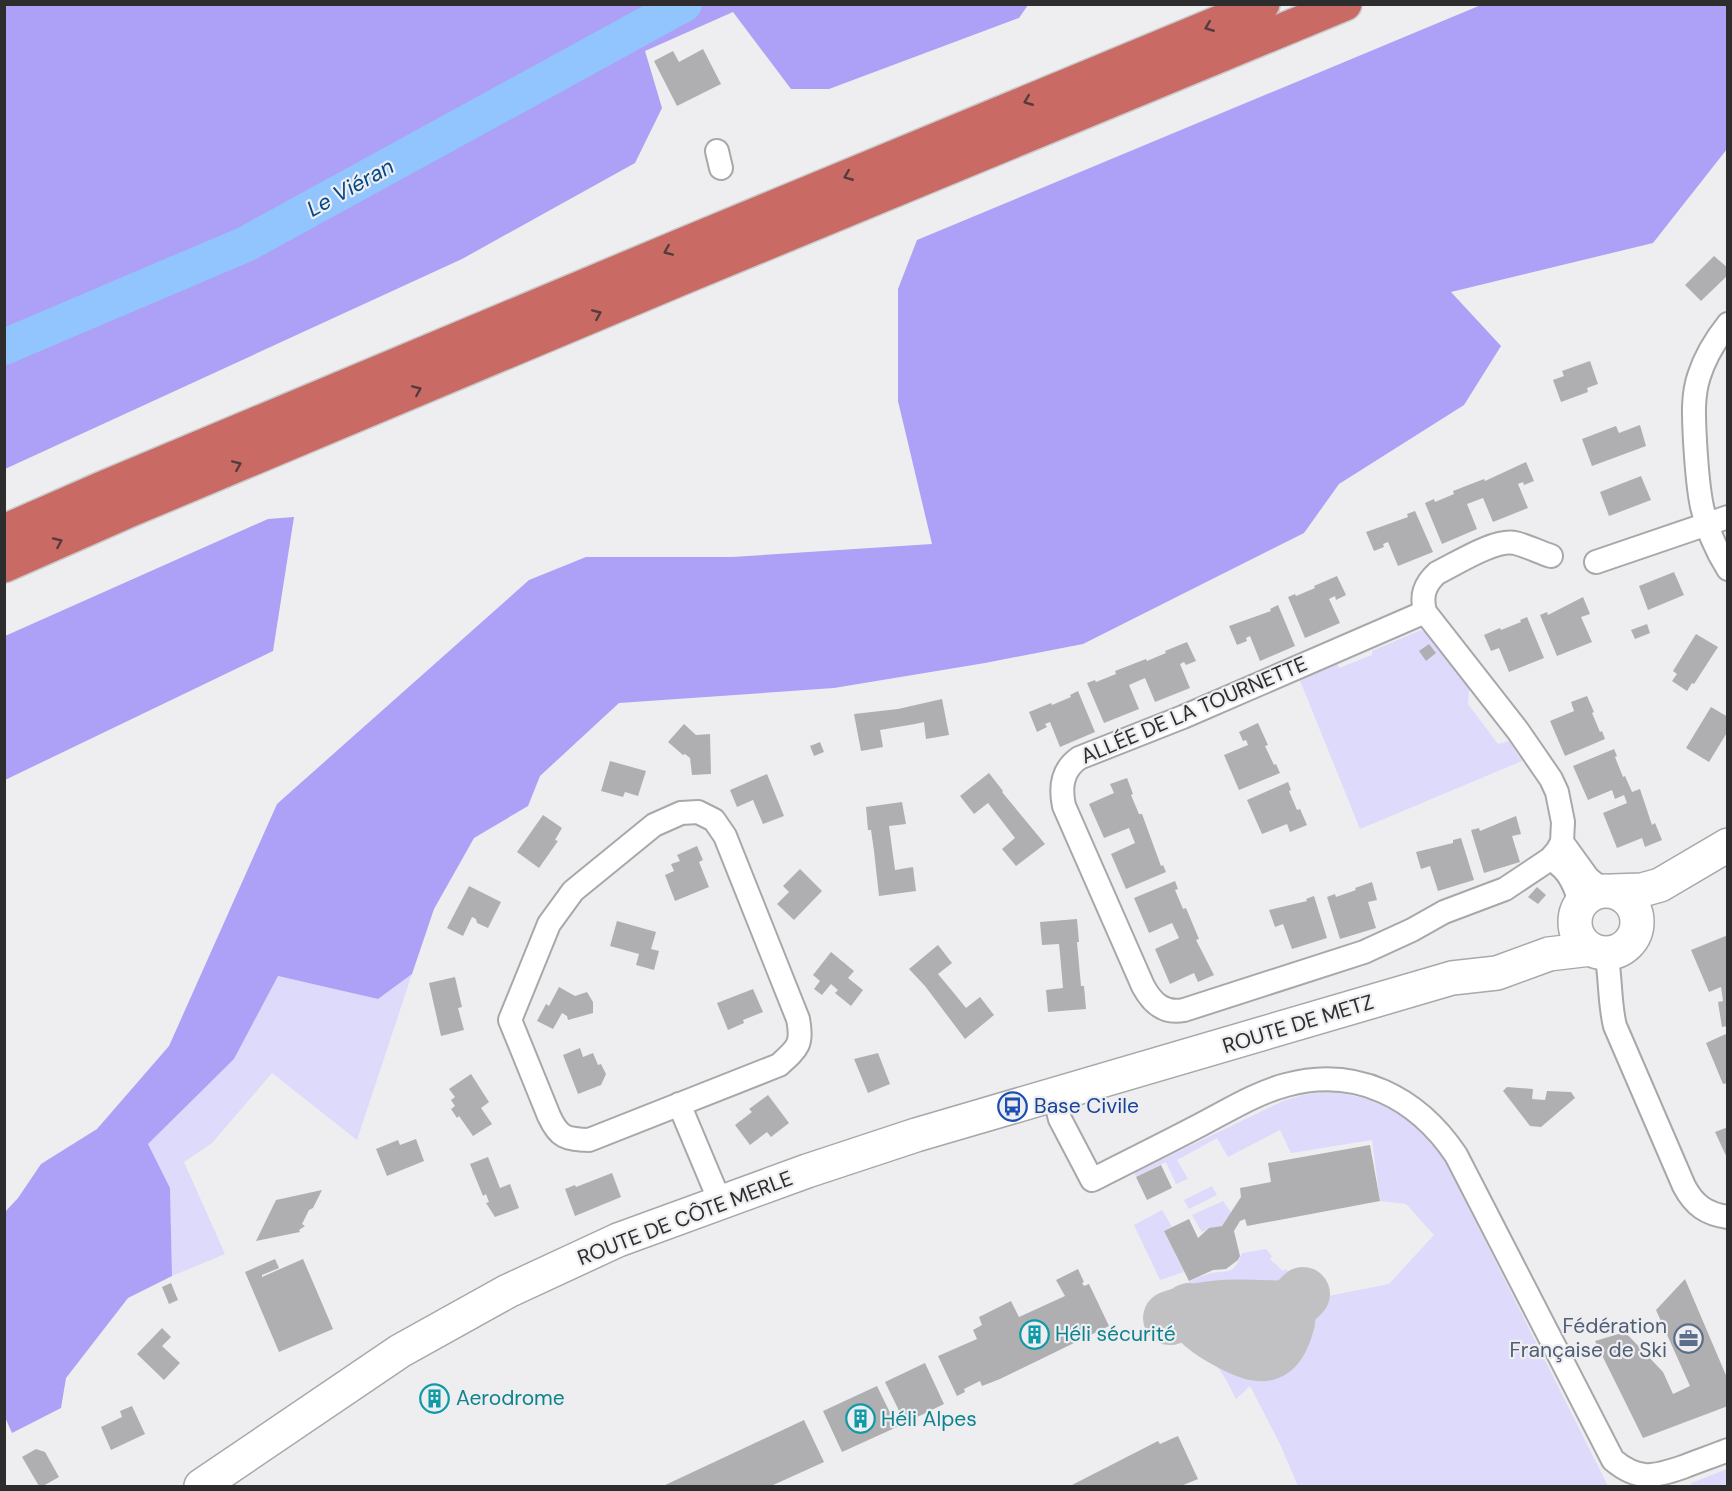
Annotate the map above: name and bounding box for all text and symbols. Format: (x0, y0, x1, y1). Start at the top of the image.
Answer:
one-way arrow (1204, 20, 1215, 32)
one-way arrow (1024, 94, 1035, 106)
water label: Le Viéran (301, 152, 399, 223)
one-way arrow (843, 169, 854, 181)
one-way arrow (663, 243, 674, 255)
one-way arrow (590, 309, 601, 321)
one-way arrow (411, 385, 422, 397)
one-way arrow (231, 460, 242, 472)
one-way arrow (52, 537, 63, 549)
street label: ALLÉE DE LA TOURNETTE (1077, 650, 1311, 770)
street label: ROUTE DE METZ (1219, 988, 1377, 1060)
bus stop icon: Base Civile (997, 1090, 1029, 1122)
place label: Base Civile (1034, 1092, 1139, 1120)
street label: ROUTE DE CÔTE MERLE (573, 1164, 797, 1272)
place label: Fédération Française de Ski (1510, 1312, 1667, 1364)
building icon: Héli sécurité (1018, 1318, 1050, 1350)
place label: Héli sécurité (1055, 1320, 1176, 1348)
office icon: Fédération Française de Ski (1672, 1322, 1704, 1354)
building icon: Aerodrome (419, 1382, 451, 1414)
place label: Aerodrome (456, 1384, 565, 1412)
building icon: Héli Alpes (844, 1403, 876, 1435)
place label: Héli Alpes (881, 1405, 977, 1433)

